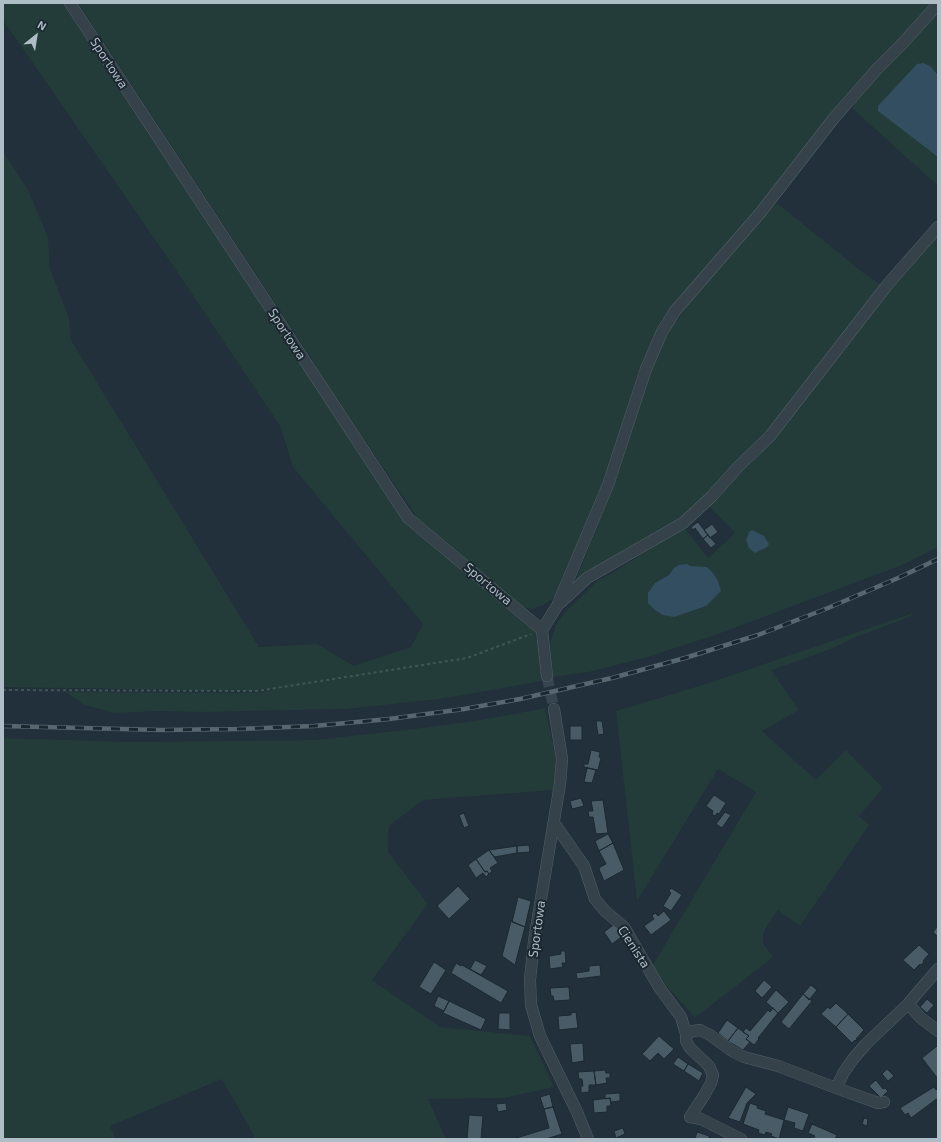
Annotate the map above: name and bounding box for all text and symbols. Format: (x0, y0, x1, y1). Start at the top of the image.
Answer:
north arrow (16, 16, 56, 56)
text: N (36, 18, 49, 33)
street label: Sportowa (87, 35, 131, 91)
street label: Sportowa (265, 306, 309, 362)
street label: Sportowa (461, 560, 515, 608)
street label: Sportowa (525, 899, 549, 959)
street label: Cienista (615, 923, 653, 971)

